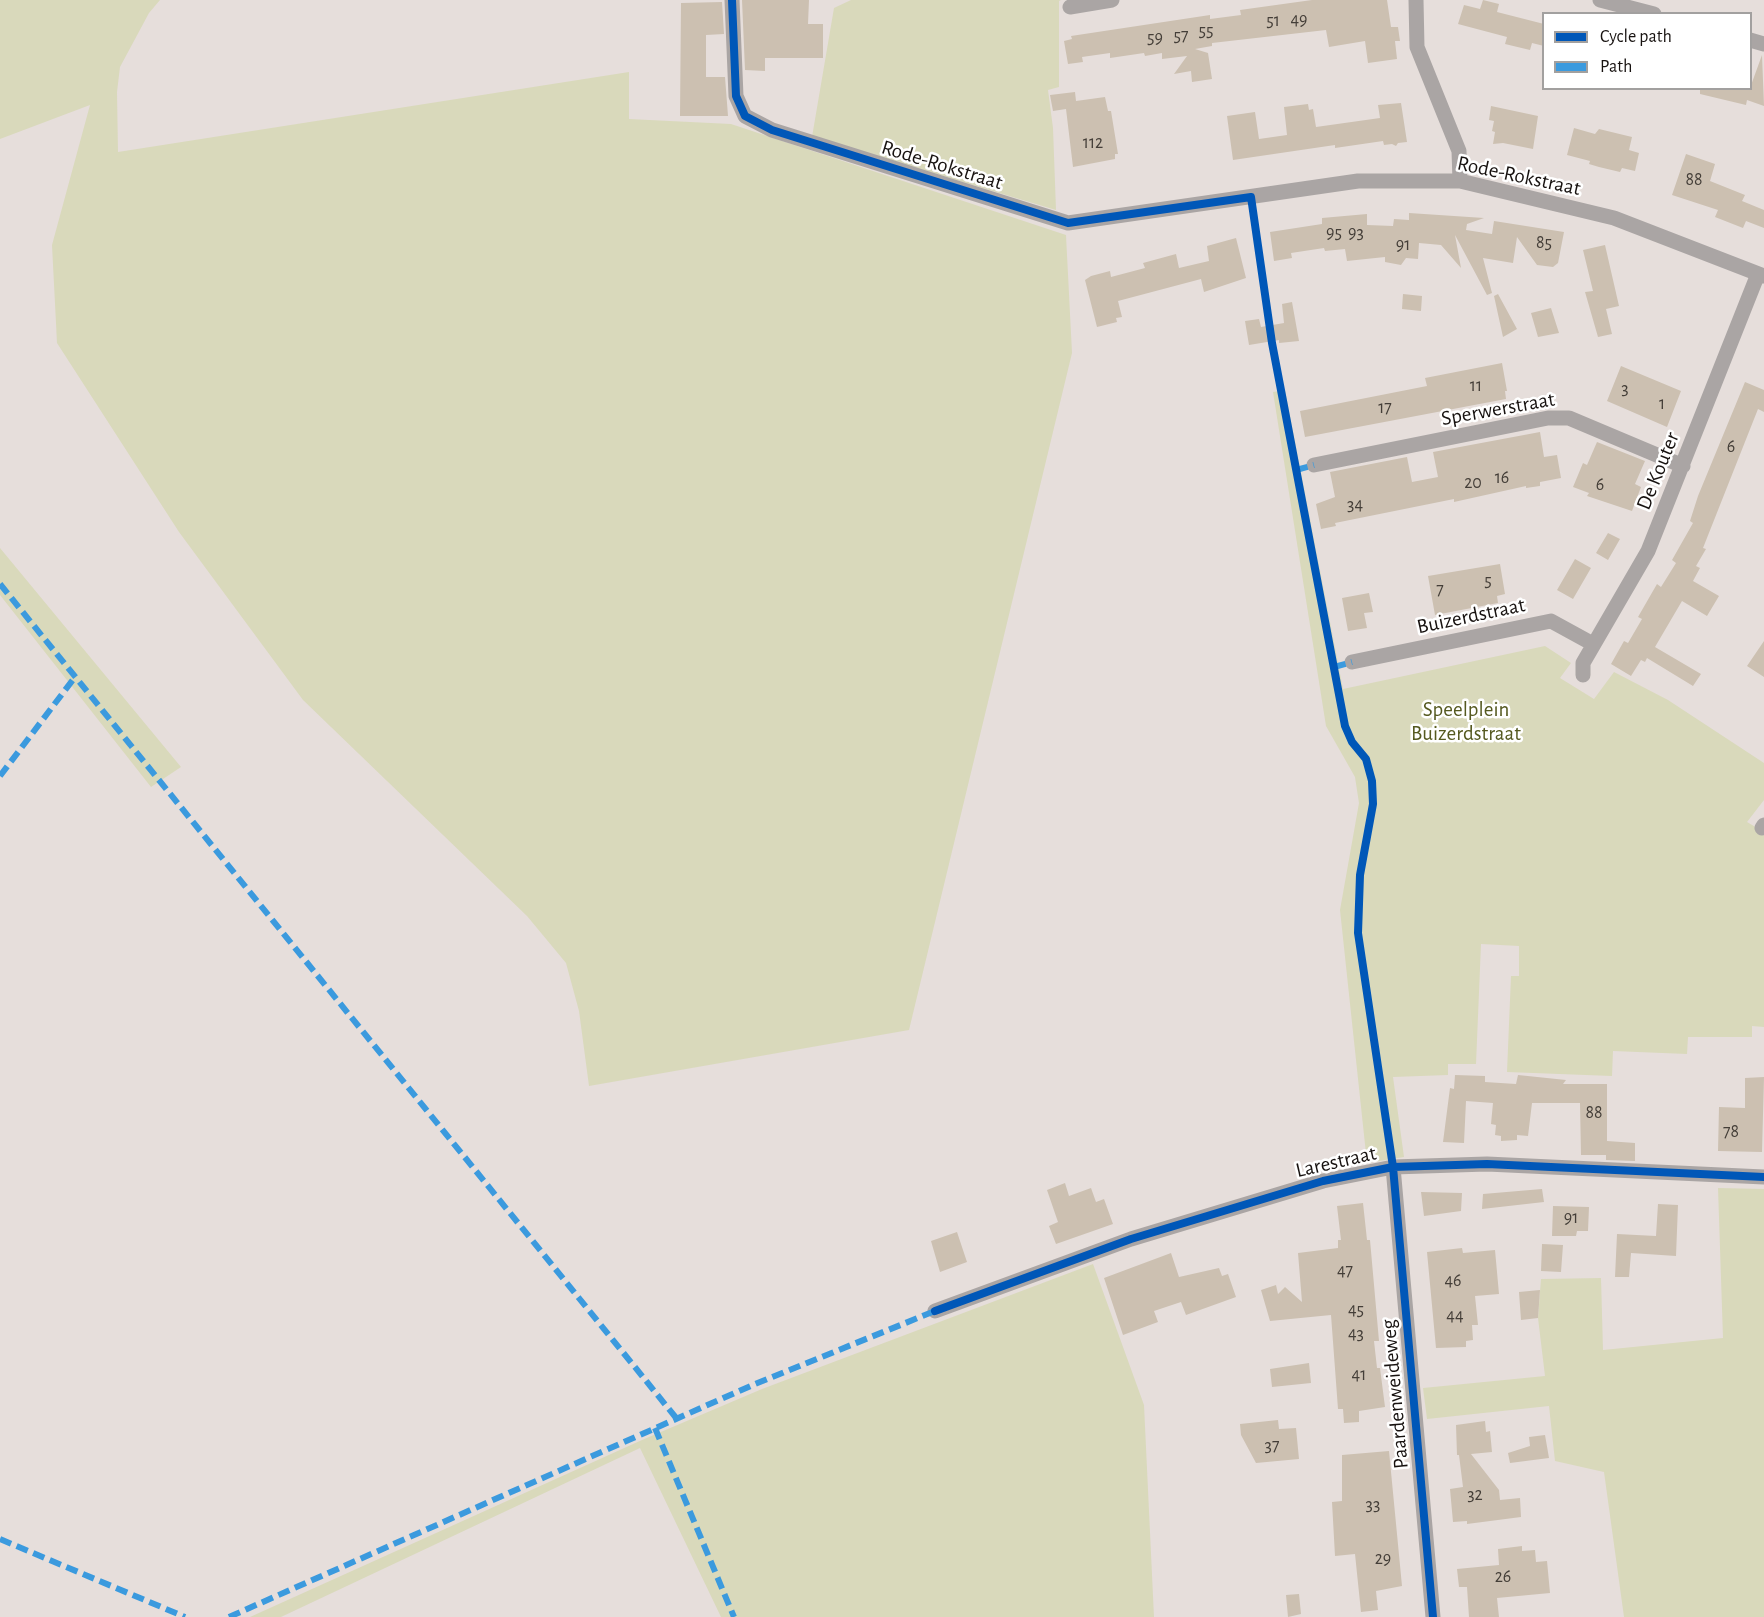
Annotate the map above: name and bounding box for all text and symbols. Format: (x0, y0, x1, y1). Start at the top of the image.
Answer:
house number: 49 (1290, 9, 1308, 31)
house number: 51 (1266, 10, 1280, 32)
legend (1542, 12, 1752, 90)
house number: 55 (1198, 20, 1214, 42)
house number: 57 (1173, 25, 1189, 47)
house number: 59 (1147, 27, 1163, 49)
text: Cycle path (1600, 28, 1672, 46)
text: Path (1600, 58, 1632, 76)
house number: 112 (1083, 132, 1103, 154)
street label: Rode-Rokstraat (878, 135, 1006, 195)
street label: Rode-Rokstraat (1455, 151, 1583, 201)
house number: 88 (1685, 169, 1703, 191)
house number: 95 (1326, 222, 1342, 244)
house number: 93 (1348, 222, 1364, 244)
house number: 85 (1536, 232, 1552, 254)
house number: 91 (1396, 234, 1410, 256)
house number: 11 (1470, 375, 1482, 397)
house number: 3 (1621, 378, 1629, 400)
street label: Sperwerstraat (1439, 387, 1557, 431)
house number: 1 (1659, 393, 1665, 415)
house number: 17 (1378, 397, 1392, 419)
street label: De Kouter (1631, 428, 1685, 514)
house number: 6 (1727, 436, 1735, 458)
house number: 16 (1495, 467, 1509, 489)
house number: 20 (1464, 472, 1482, 494)
house number: 6 (1596, 474, 1604, 496)
house number: 34 (1347, 494, 1363, 516)
house number: 5 (1484, 570, 1492, 592)
house number: 7 (1436, 579, 1444, 601)
street label: Buizerdstraat (1415, 592, 1527, 640)
park label: Speelplein Buizerdstraat (1411, 697, 1521, 747)
house number: 88 (1585, 1102, 1603, 1124)
house number: 78 (1723, 1121, 1739, 1143)
street label: Larestraat (1293, 1141, 1379, 1183)
house number: 91 (1564, 1207, 1578, 1229)
house number: 47 (1337, 1260, 1353, 1282)
house number: 46 (1444, 1270, 1462, 1292)
house number: 45 (1348, 1299, 1364, 1321)
house number: 44 (1446, 1305, 1464, 1327)
street label: Paardenweideweg (1376, 1318, 1414, 1470)
house number: 43 (1348, 1323, 1364, 1345)
house number: 41 (1352, 1364, 1366, 1386)
house number: 37 (1265, 1435, 1279, 1457)
house number: 32 (1467, 1484, 1483, 1506)
house number: 33 (1366, 1494, 1380, 1516)
house number: 29 (1375, 1548, 1391, 1570)
house number: 26 (1495, 1566, 1511, 1588)

